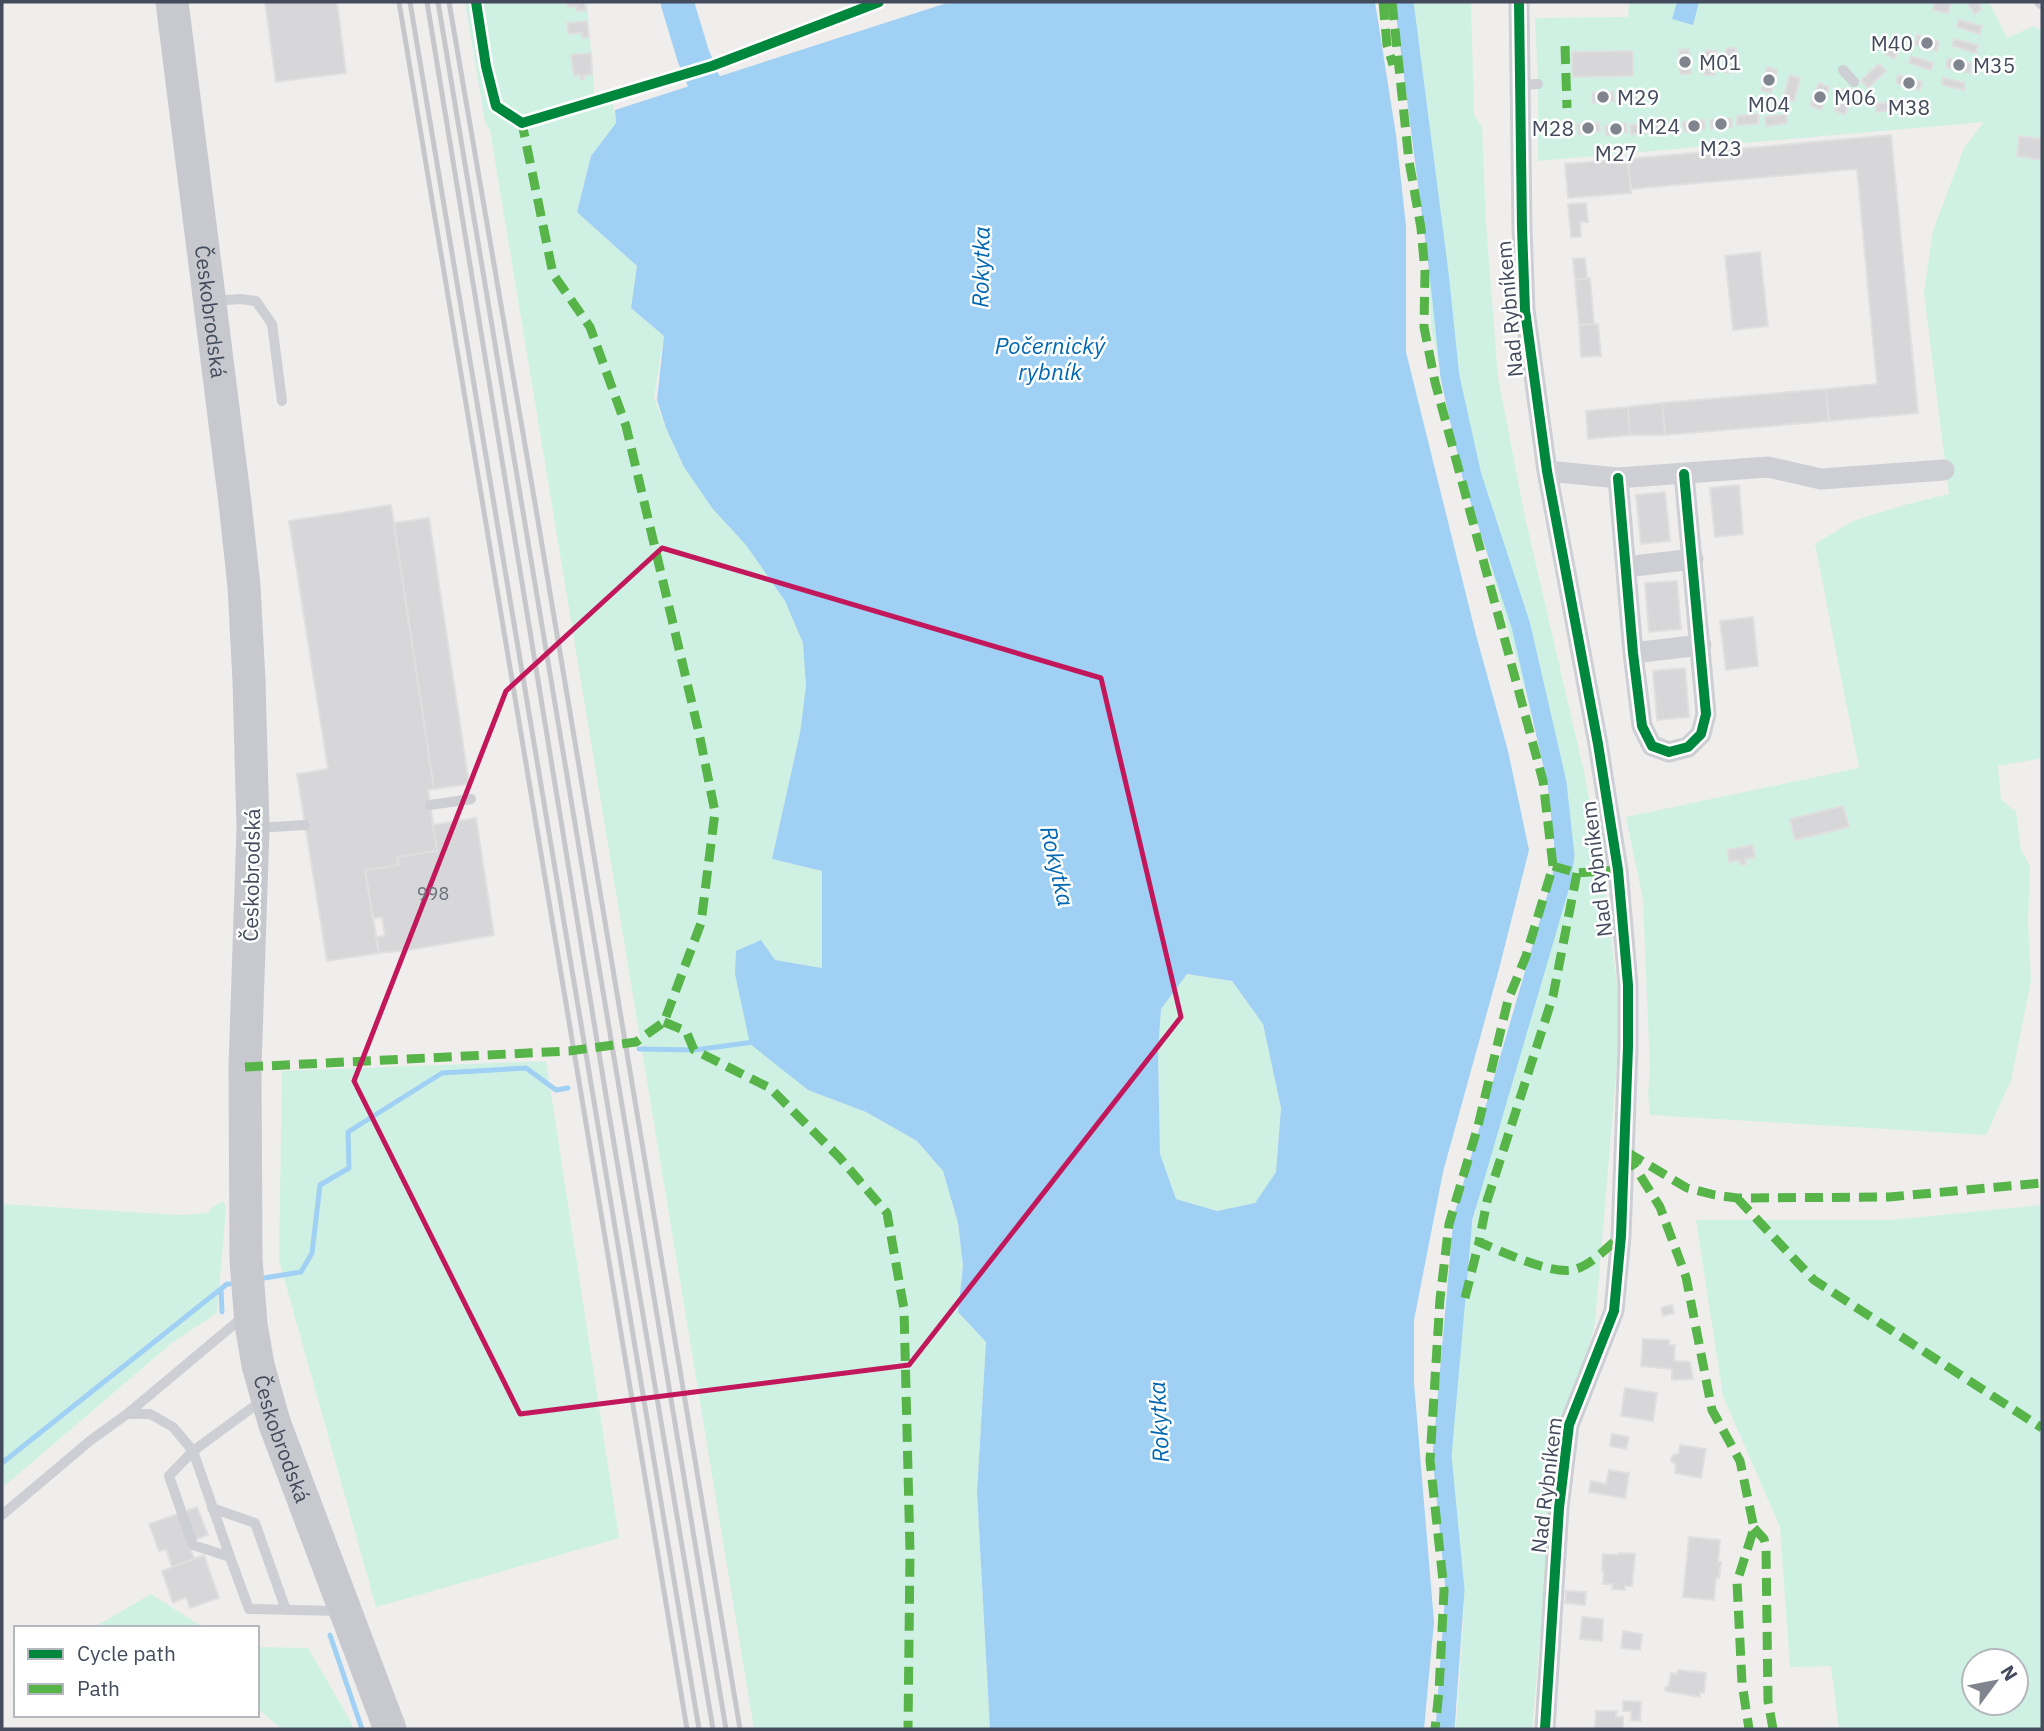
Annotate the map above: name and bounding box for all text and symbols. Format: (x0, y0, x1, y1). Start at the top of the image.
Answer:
place label: M40 (1871, 29, 1913, 57)
marker: M40 (1919, 35, 1935, 51)
place label: M01 (1699, 48, 1741, 76)
place label: M35 (1973, 51, 2015, 79)
marker: M01 (1677, 54, 1693, 70)
marker: M35 (1951, 57, 1967, 73)
marker: M04 (1761, 72, 1777, 88)
marker: M38 (1901, 75, 1917, 91)
place label: M29 (1617, 83, 1659, 111)
place label: M06 (1834, 83, 1876, 111)
marker: M29 (1595, 89, 1611, 105)
marker: M06 (1812, 89, 1828, 105)
place label: M04 (1748, 90, 1790, 118)
place label: M38 (1888, 93, 1930, 121)
place label: M24 (1638, 112, 1680, 140)
place label: M28 (1532, 114, 1574, 142)
marker: M23 (1713, 116, 1729, 132)
marker: M24 (1686, 118, 1702, 134)
marker: M28 (1580, 120, 1596, 136)
marker: M27 (1608, 121, 1624, 137)
place label: M23 (1700, 134, 1742, 162)
place label: M27 (1595, 139, 1637, 167)
water label: Rokytka (964, 226, 996, 308)
street label: Nad Rybníkem (1489, 240, 1529, 378)
street label: Českobrodská (189, 244, 233, 380)
water label: Počernický rybník (995, 330, 1106, 386)
street label: Nad Rybníkem (1574, 799, 1618, 939)
street label: Českobrodská (236, 808, 266, 942)
water label: Rokytka (1034, 823, 1082, 909)
house number: 998 (417, 882, 449, 905)
street label: Českobrodská (247, 1372, 317, 1506)
water label: Rokytka (1141, 1380, 1175, 1464)
street label: Nad Rybníkem (1524, 1415, 1568, 1555)
legend (14, 1626, 259, 1717)
text: Cycle path (77, 1639, 176, 1667)
north arrow (1960, 1647, 2030, 1717)
text: N (1996, 1661, 2023, 1685)
text: Path (77, 1674, 120, 1702)

